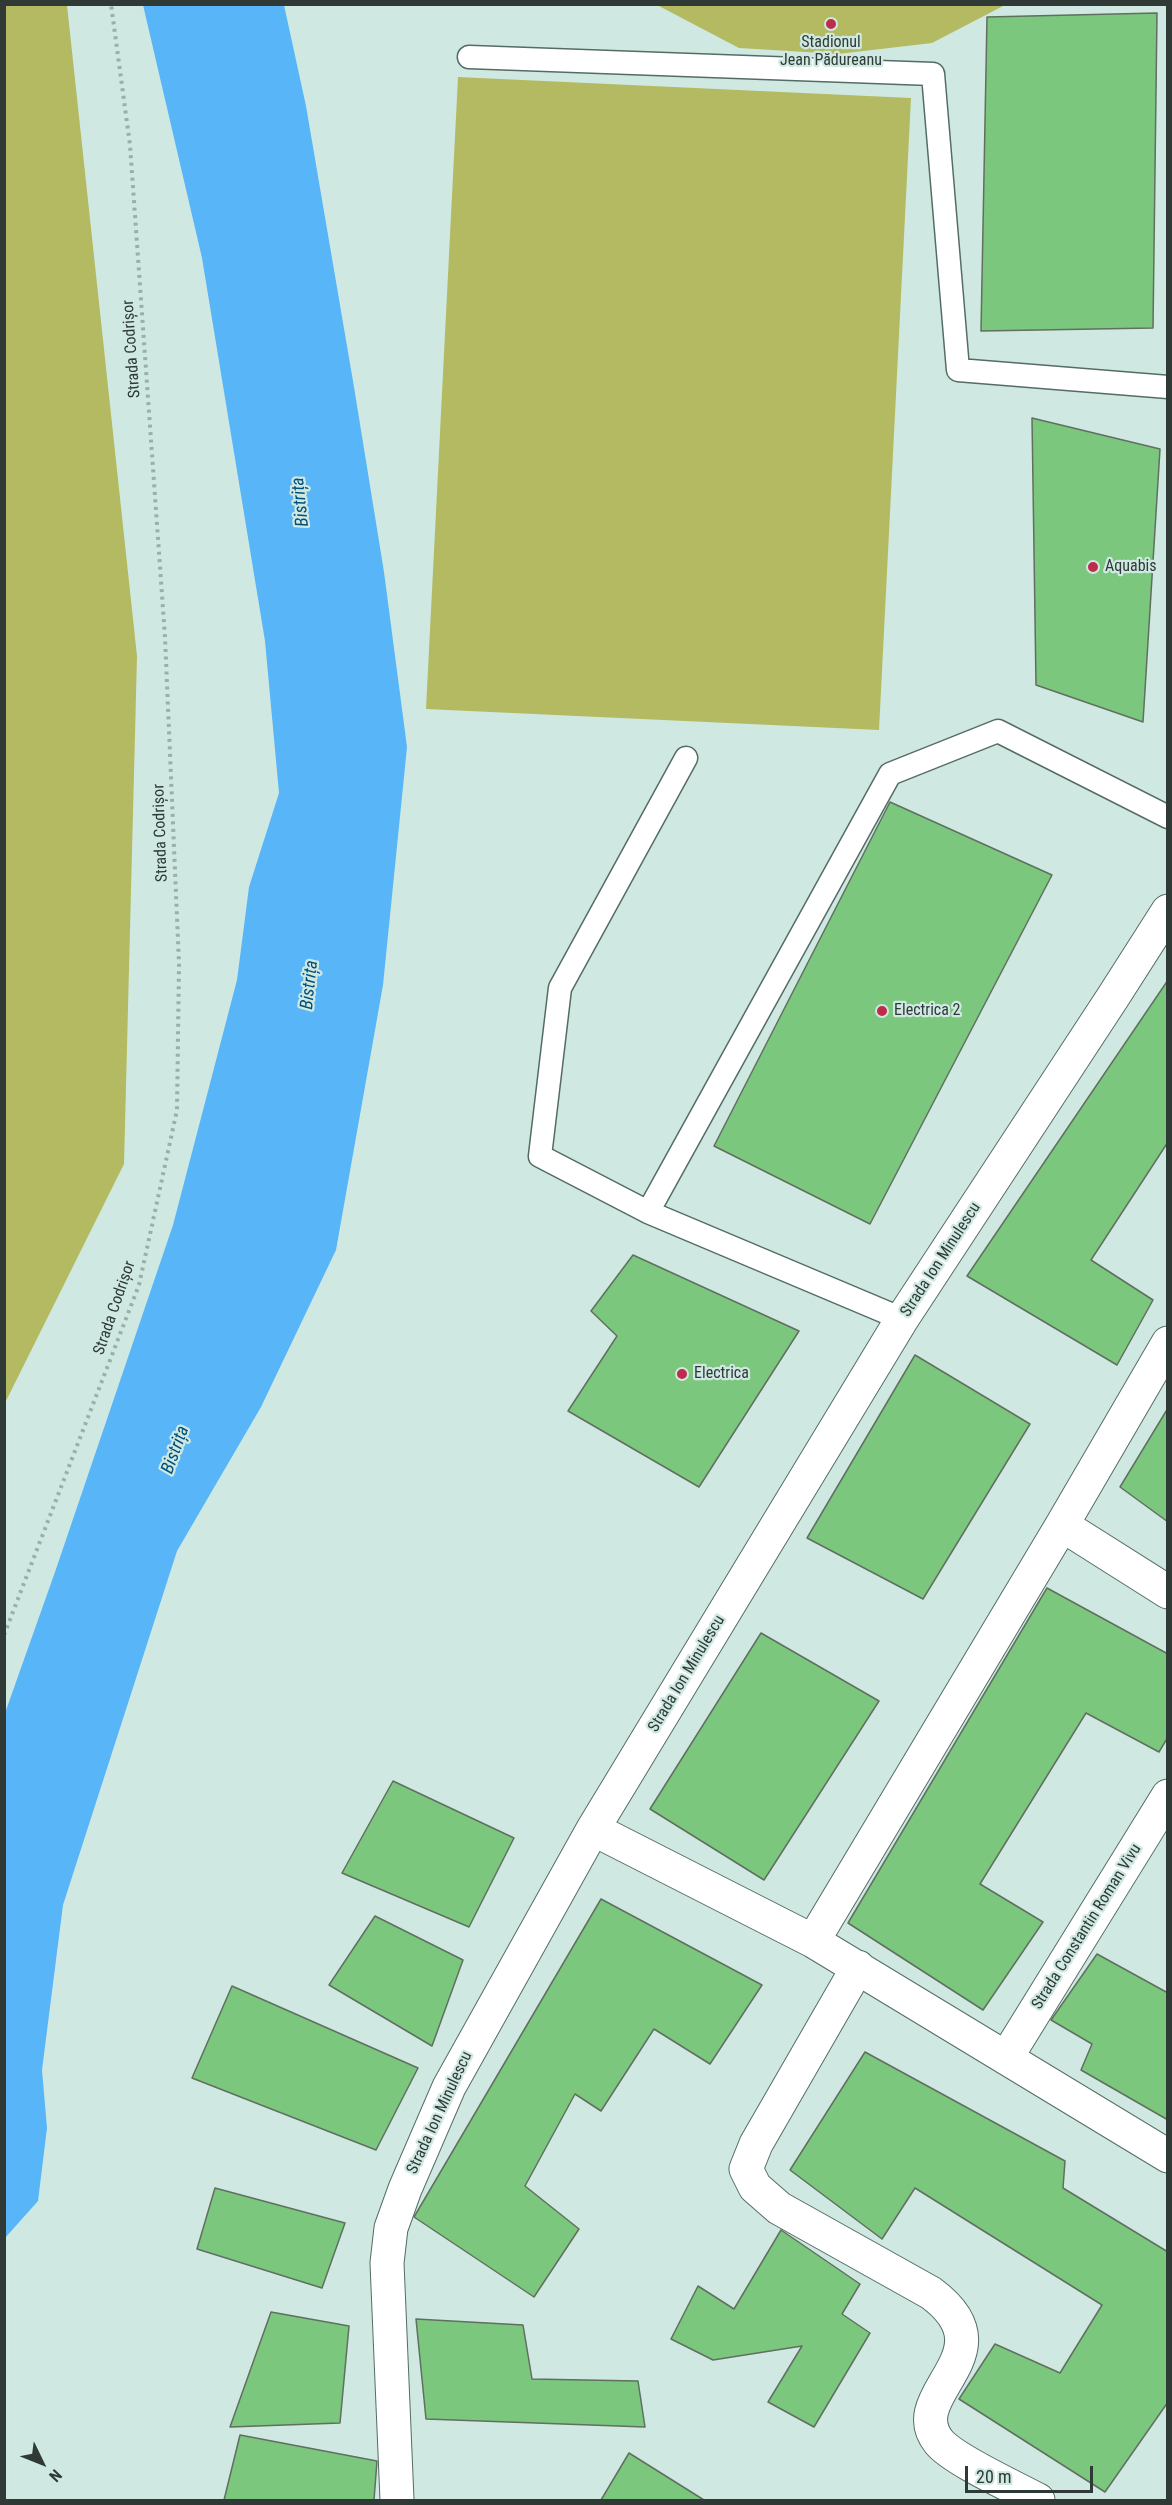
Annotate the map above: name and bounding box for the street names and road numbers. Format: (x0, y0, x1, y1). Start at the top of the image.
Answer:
street label: Strada Codrișor (119, 299, 145, 399)
street label: Strada Codrișor (150, 784, 172, 882)
street label: Strada Ion Minulescu (897, 1199, 985, 1321)
street label: Strada Codrișor (90, 1258, 140, 1358)
street label: Strada Ion Minulescu (645, 1612, 729, 1736)
street label: Strada Constantin Roman Vivu (1028, 1841, 1146, 2013)
street label: Strada Ion Minulescu (403, 2049, 477, 2177)

